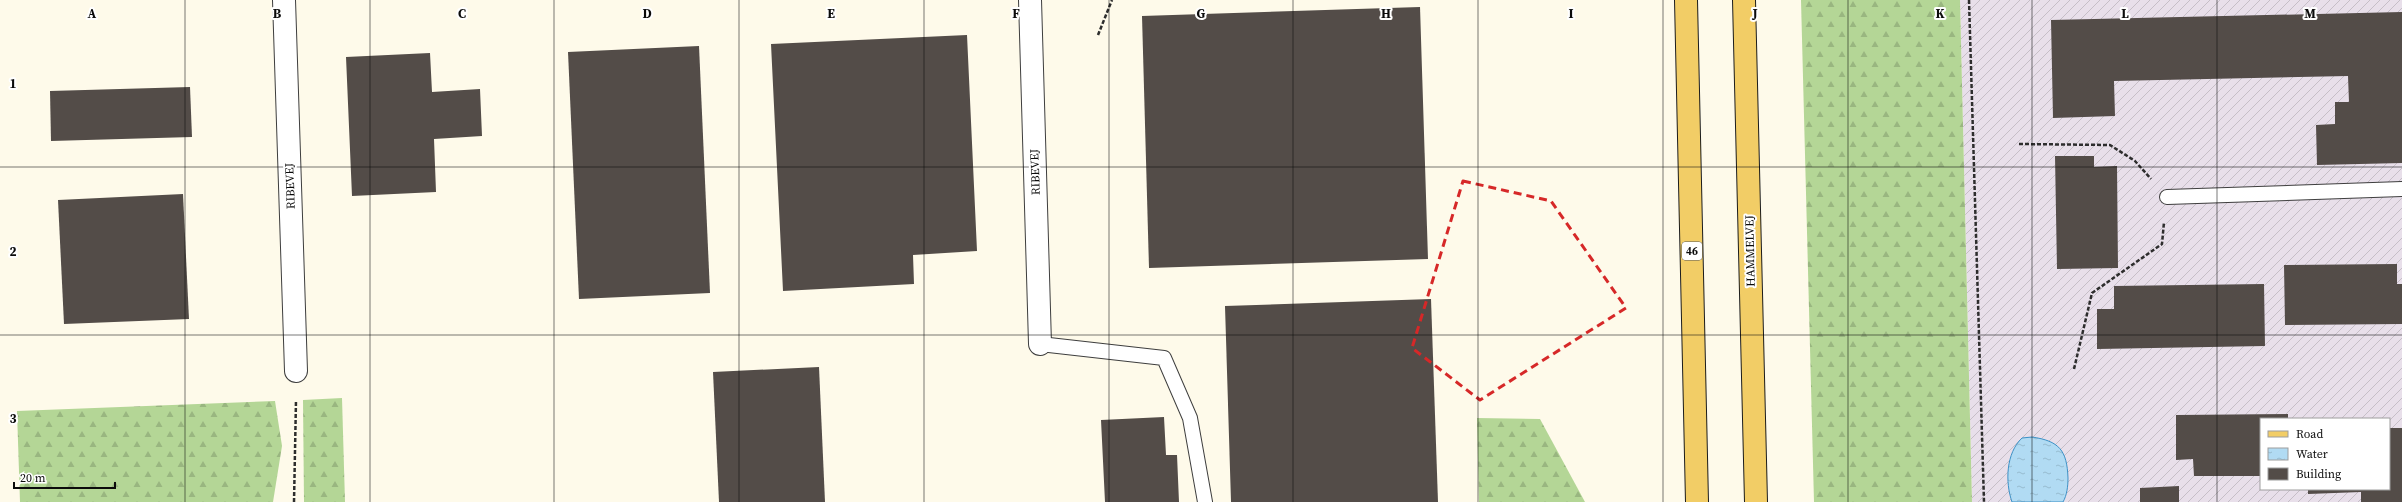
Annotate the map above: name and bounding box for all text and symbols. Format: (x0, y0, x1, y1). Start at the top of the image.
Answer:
text: A (88, 5, 97, 22)
text: B (273, 5, 282, 22)
text: C (458, 5, 466, 22)
text: D (642, 5, 652, 22)
text: E (827, 5, 835, 22)
text: F (1012, 5, 1020, 22)
text: G (1197, 5, 1206, 22)
text: H (1381, 5, 1391, 22)
text: I (1568, 5, 1574, 22)
text: J (1751, 5, 1758, 22)
text: K (1935, 5, 1945, 22)
text: L (2121, 5, 2129, 22)
text: M (2304, 5, 2316, 22)
text: 1 (9, 75, 17, 92)
street label: RIBEVEJ (1026, 148, 1044, 195)
street label: RIBEVEJ (281, 162, 299, 209)
street label: HAMMELVEJ (1741, 214, 1759, 287)
road number: 46 (1682, 242, 1702, 260)
text: 2 (9, 243, 17, 260)
text: 3 (9, 410, 17, 427)
legend (2260, 418, 2390, 490)
text: Road (2296, 426, 2323, 442)
text: Water (2296, 446, 2328, 462)
scale bar (14, 464, 115, 490)
text: Building (2296, 466, 2341, 482)
text: 20 m (20, 470, 46, 486)

